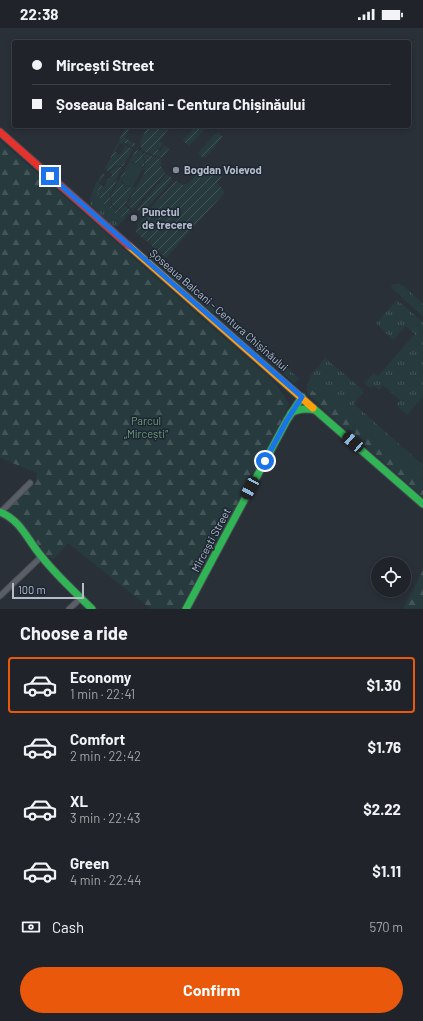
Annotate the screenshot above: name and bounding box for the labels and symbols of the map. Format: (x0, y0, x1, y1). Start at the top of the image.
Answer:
place label: Bogdan Voievod (184, 163, 262, 176)
marker: Bogdan Voievod (171, 165, 181, 175)
route end (41, 167, 59, 185)
place label: Punctul de trecere (142, 205, 193, 231)
marker: Punctul de trecere (129, 213, 139, 223)
street label: Șoseaua Balcani - Centura Chișinăului (148, 246, 291, 373)
park label: Parcul „Mircești” (124, 414, 168, 440)
car (340, 430, 366, 454)
route start (256, 452, 274, 470)
car (239, 475, 261, 501)
street label: Mircești Street (188, 506, 233, 574)
scale bar (12, 581, 84, 600)

